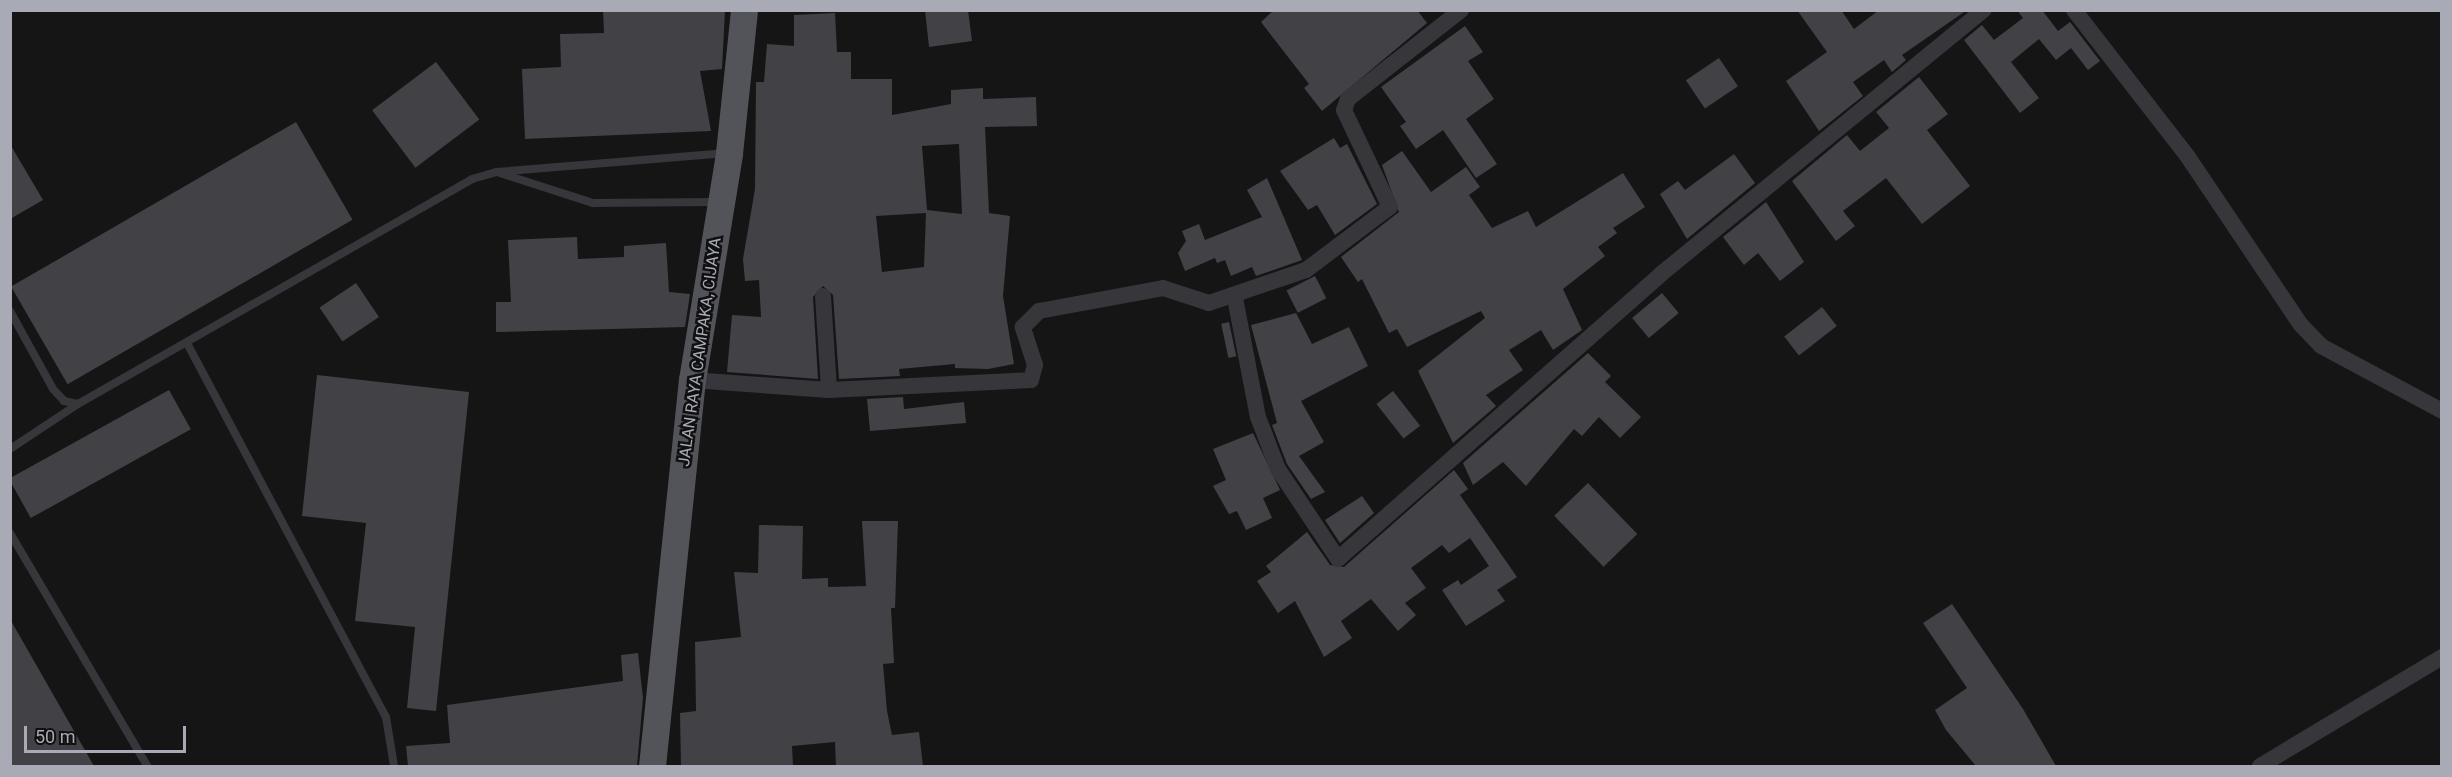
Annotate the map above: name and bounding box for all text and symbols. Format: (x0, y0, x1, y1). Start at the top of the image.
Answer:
street label: JALAN RAYA CAMPAKA, CIJAYA (674, 236, 726, 468)
scale bar (27, 714, 189, 752)
text: 50 m (35, 726, 75, 747)

